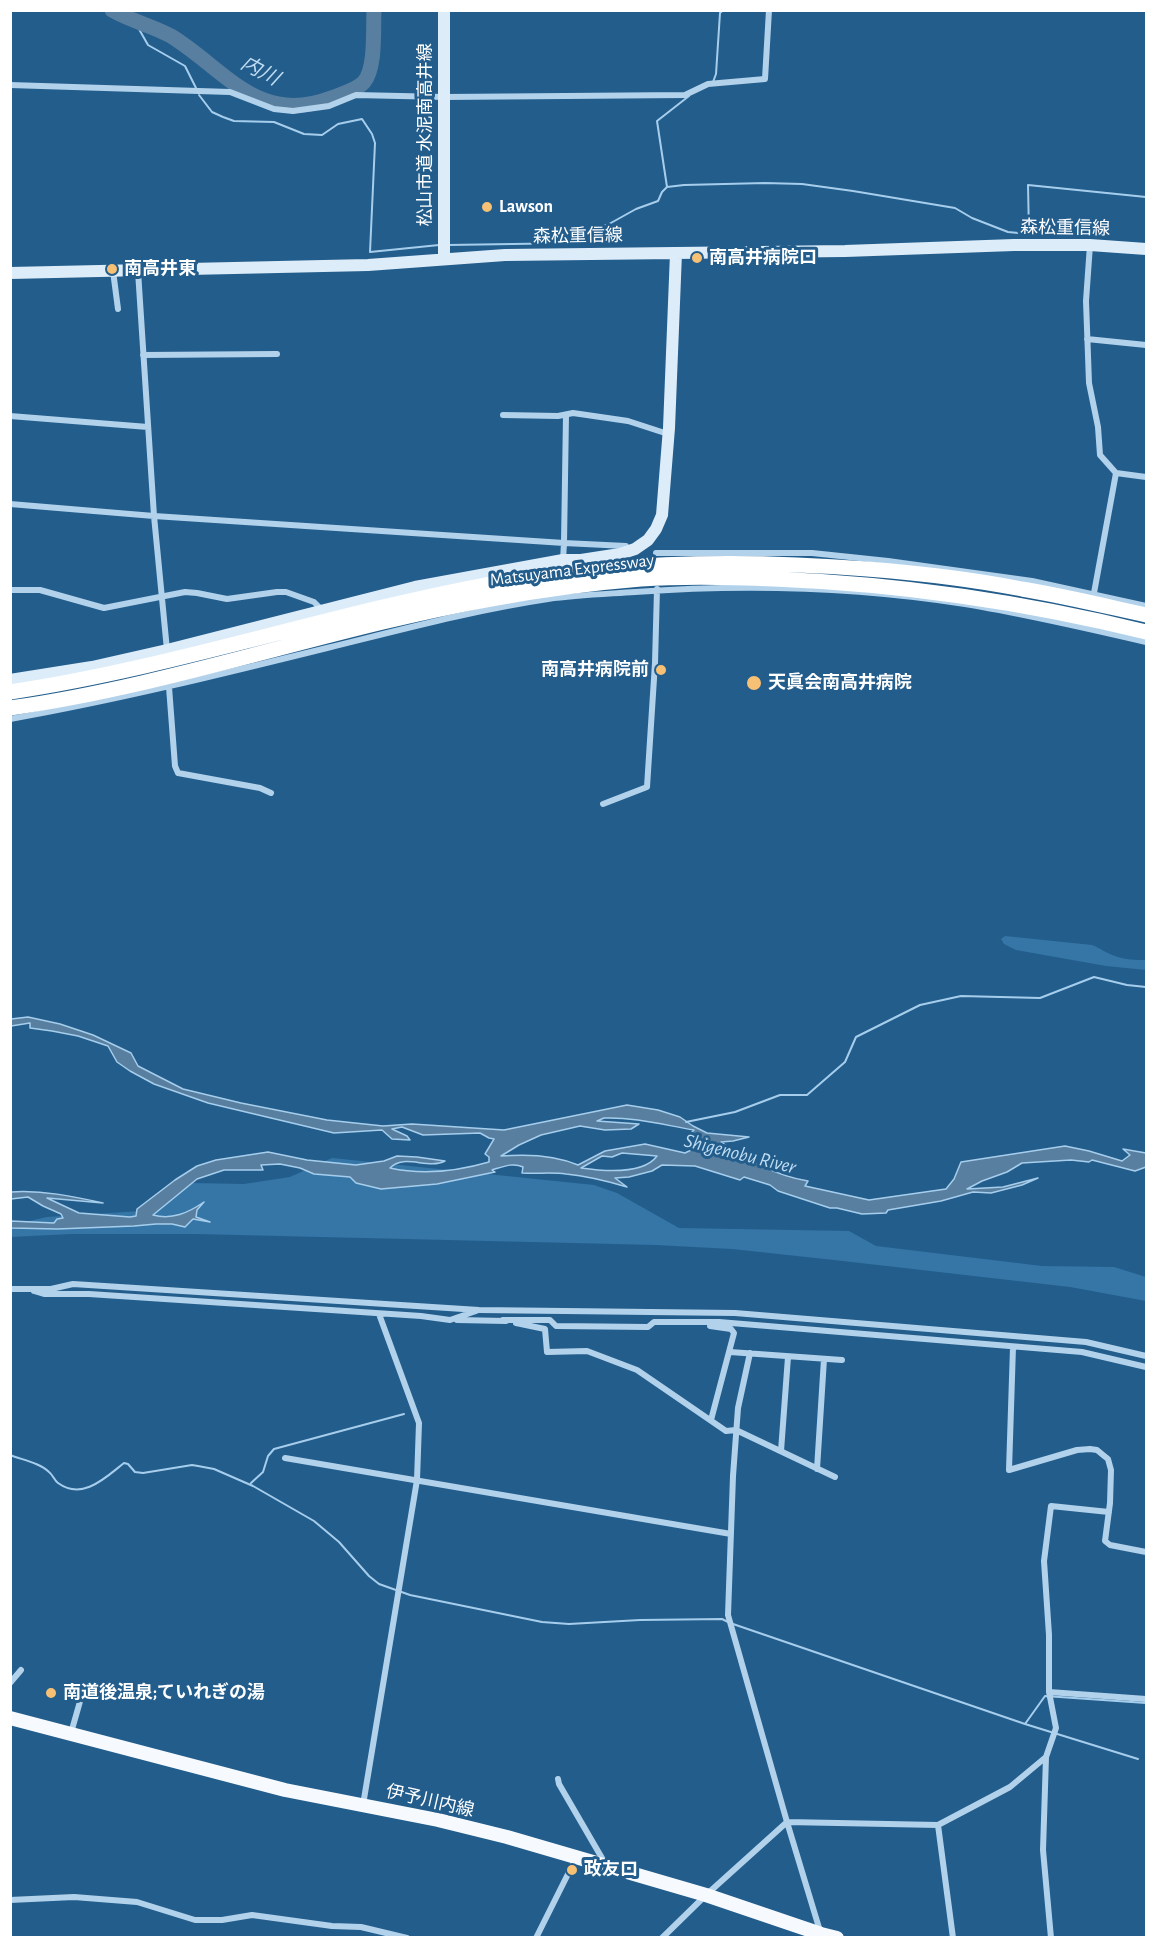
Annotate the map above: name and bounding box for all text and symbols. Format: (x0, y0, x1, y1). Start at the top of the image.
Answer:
street label: 松山市道 水泥南高井線 (415, 44, 437, 226)
water label: 内川 (237, 51, 283, 91)
place label: Lawson (499, 196, 553, 218)
marker: Lawson (480, 200, 494, 214)
street label: 森松重信線 (1020, 216, 1110, 240)
street label: 森松重信線 (533, 224, 623, 248)
place label: 南高井病院口 (709, 247, 817, 269)
marker: 南高井病院口 (690, 251, 704, 265)
place label: 南高井東 (124, 258, 196, 280)
marker: 南高井東 (105, 262, 119, 276)
street label: Matsuyama Expressway (489, 549, 655, 591)
place label: 南高井病院前 (541, 659, 649, 681)
marker: 南高井病院前 (654, 663, 668, 677)
place label: 天眞会南高井病院 (768, 672, 912, 694)
marker: 天眞会南高井病院 (745, 674, 763, 692)
water label: Shigenobu River (682, 1129, 798, 1179)
place label: 南道後温泉;ていれぎの湯 (63, 1682, 265, 1704)
marker: 南道後温泉;ていれぎの湯 (44, 1686, 58, 1700)
street label: 伊予川内線 (384, 1780, 476, 1822)
place label: 政友口 (584, 1859, 638, 1881)
marker: 政友口 (565, 1863, 579, 1877)

